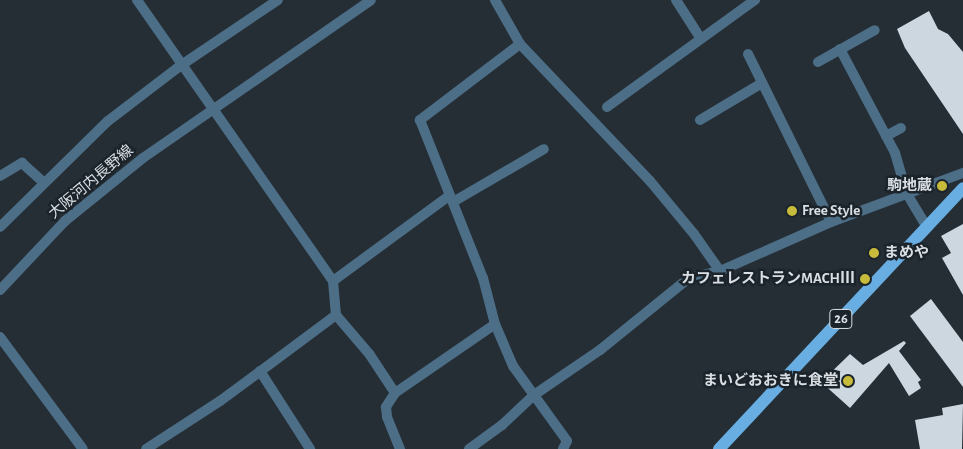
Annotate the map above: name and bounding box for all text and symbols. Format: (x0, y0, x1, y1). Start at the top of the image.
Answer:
street label: 大阪河内長野線 (45, 141, 137, 223)
place label: 駒地蔵 (887, 177, 932, 195)
marker: 駒地蔵 (936, 180, 948, 192)
place label: Free Style (802, 202, 860, 220)
marker: Free Style (786, 205, 798, 217)
place label: まめや (884, 244, 929, 262)
marker: まめや (868, 247, 880, 259)
place label: カフェレストランMACHⅢ (681, 270, 855, 288)
marker: カフェレストランMACHⅢ (859, 273, 871, 285)
road number: 26 (828, 308, 854, 330)
place label: まいどおおきに食堂 (703, 372, 838, 390)
marker: まいどおおきに食堂 (842, 375, 854, 387)

